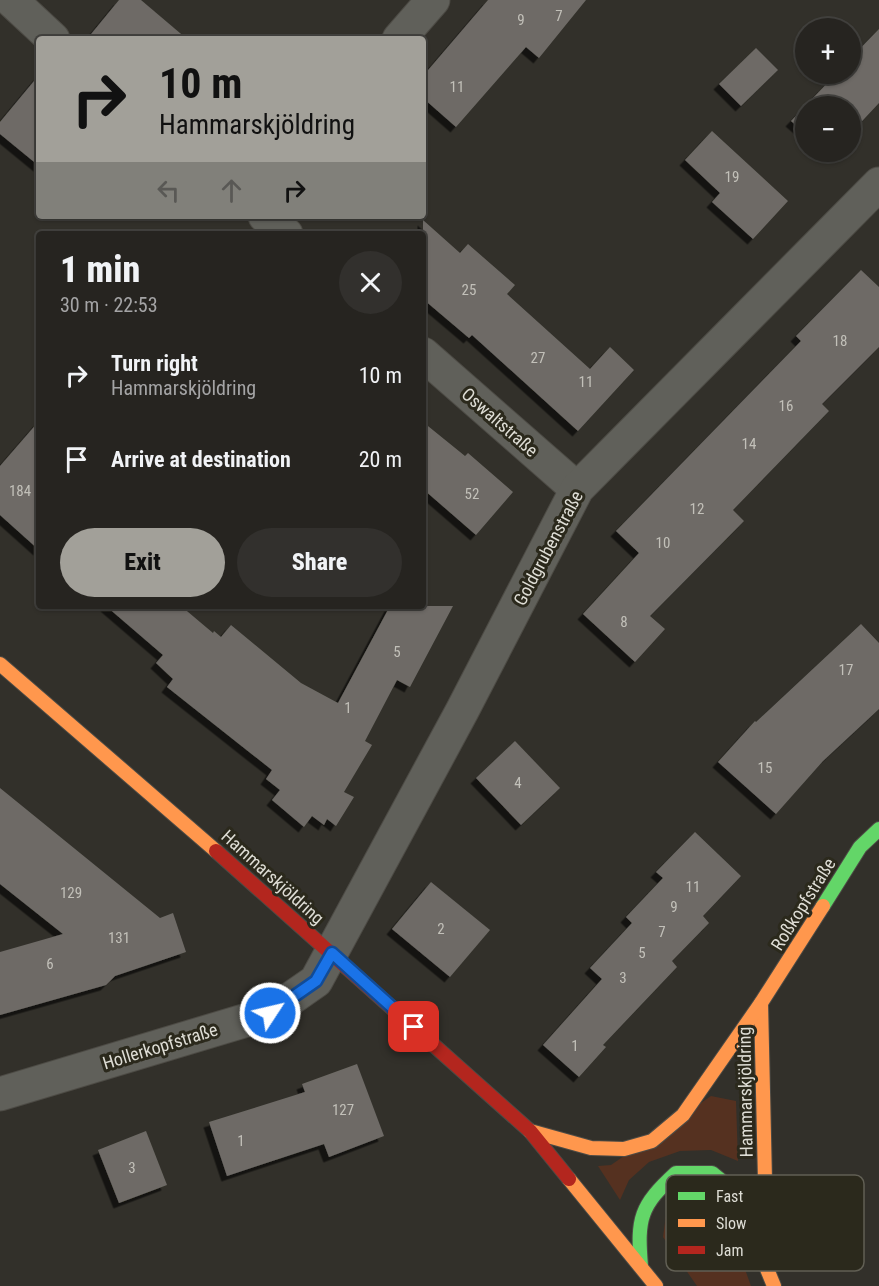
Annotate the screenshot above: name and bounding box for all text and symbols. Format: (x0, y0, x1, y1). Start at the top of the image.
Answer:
house number: 7 (555, 7, 563, 25)
house number: 9 (517, 11, 525, 29)
map controls (795, 18, 861, 162)
button: + (795, 18, 861, 84)
text: 10 m (159, 59, 242, 108)
icon: right (60, 60, 138, 138)
house number: 11 (450, 78, 464, 96)
button: − (795, 96, 861, 162)
text: Hammarskjöldring (159, 109, 355, 141)
house number: 19 (725, 168, 739, 186)
icon: left (152, 174, 185, 207)
icon: ahead (215, 174, 248, 207)
icon: right (278, 174, 311, 207)
text: 1 min (60, 249, 140, 291)
button: close (339, 251, 402, 314)
house number: 25 (462, 281, 476, 299)
text: 30 m · 22:53 (60, 293, 158, 317)
house number: 18 (833, 332, 847, 350)
house number: 27 (531, 349, 545, 367)
text: Turn right (111, 351, 198, 376)
icon: right (60, 359, 93, 392)
text: 10 m (359, 363, 402, 388)
house number: 11 (579, 373, 593, 391)
text: Hammarskjöldring (111, 376, 256, 400)
street label: Oswaltstraße (458, 383, 542, 461)
house number: 16 (779, 397, 793, 415)
house number: 14 (742, 435, 756, 453)
icon: arrive (60, 443, 93, 476)
text: Arrive at destination (111, 447, 291, 472)
text: 20 m (359, 447, 402, 472)
house number: 184 (9, 482, 31, 500)
house number: 52 (465, 485, 479, 503)
street label: Goldgrubenstraße (509, 487, 587, 609)
house number: 12 (690, 500, 704, 518)
button: Exit (60, 528, 225, 597)
button: Share (237, 528, 402, 597)
house number: 10 (656, 534, 670, 552)
house number: 8 (620, 613, 628, 631)
house number: 5 (393, 643, 401, 661)
house number: 17 (839, 661, 853, 679)
house number: 1 (344, 699, 352, 717)
house number: 15 (758, 759, 772, 777)
house number: 4 (514, 774, 522, 792)
street label: Hammarskjöldring (217, 825, 329, 929)
street label: Roßkopfstraße (766, 854, 840, 954)
house number: 11 (686, 878, 700, 896)
house number: 129 (60, 884, 82, 902)
house number: 9 (670, 898, 678, 916)
house number: 2 (437, 920, 445, 938)
house number: 7 (658, 923, 666, 941)
house number: 131 (108, 929, 130, 947)
house number: 5 (638, 944, 646, 962)
house number: 6 (46, 955, 54, 973)
house number: 3 (619, 969, 627, 987)
position arrow (238, 981, 302, 1045)
pin (388, 1001, 439, 1052)
icon: arrive (397, 1010, 430, 1043)
street label: Hollerkopfstraße (100, 1019, 220, 1073)
street label: Hammarskjöldring (733, 1026, 757, 1158)
house number: 1 (571, 1037, 579, 1055)
house number: 127 (332, 1101, 354, 1119)
house number: 1 (237, 1132, 245, 1150)
house number: 3 (128, 1159, 136, 1177)
legend (666, 1175, 864, 1271)
text: Fast (716, 1187, 743, 1206)
text: Slow (716, 1214, 746, 1233)
text: Jam (716, 1241, 743, 1260)

